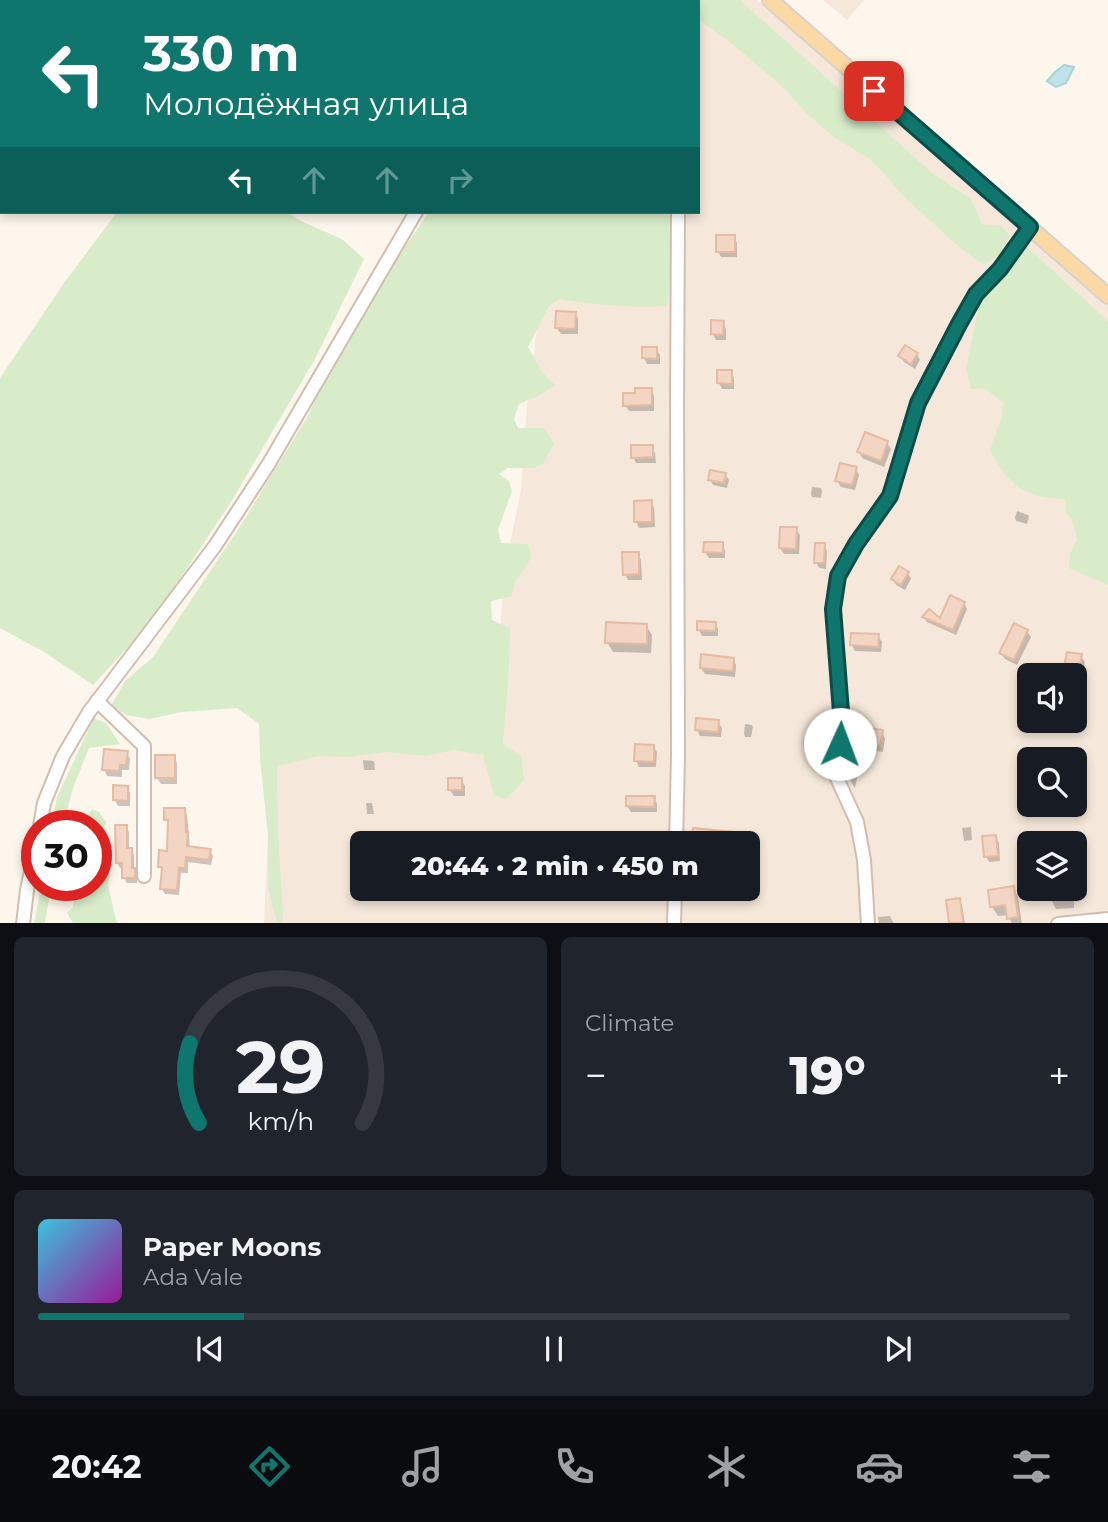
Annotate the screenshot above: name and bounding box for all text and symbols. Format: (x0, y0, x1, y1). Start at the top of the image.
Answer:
text: 330 m (143, 24, 299, 83)
icon: left (28, 28, 119, 119)
pin (844, 61, 904, 121)
icon: arrive (855, 72, 893, 110)
text: Молодёжная улица (143, 84, 469, 123)
icon: left (222, 161, 260, 199)
icon: ahead (295, 161, 333, 199)
icon: ahead (368, 161, 406, 199)
icon: right (441, 161, 479, 199)
map controls (1017, 663, 1087, 901)
button: sound (1017, 663, 1087, 733)
position arrow (803, 707, 877, 781)
button: search (1017, 747, 1087, 817)
speed limit sign: 30 (21, 810, 112, 901)
button: layers (1017, 831, 1087, 901)
text: 20:44 · 2 min · 450 m (411, 850, 699, 882)
text: Climate (585, 1009, 674, 1037)
text: 29 (236, 1023, 325, 1111)
text: 19° (789, 1044, 866, 1107)
text: − (585, 1052, 607, 1099)
text: + (1048, 1052, 1070, 1099)
text: km/h (247, 1105, 314, 1135)
text: Paper Moons (143, 1231, 321, 1263)
text: Ada Vale (143, 1263, 243, 1291)
icon: previous (191, 1330, 229, 1368)
icon: pause (535, 1330, 573, 1368)
icon: next (879, 1330, 917, 1368)
icon: directions (245, 1442, 294, 1491)
icon: music (398, 1442, 447, 1491)
icon: phone (550, 1442, 599, 1491)
icon: climate (702, 1442, 751, 1491)
icon: car (855, 1442, 904, 1491)
icon: filters (1007, 1442, 1056, 1491)
text: 20:42 (52, 1447, 142, 1486)

